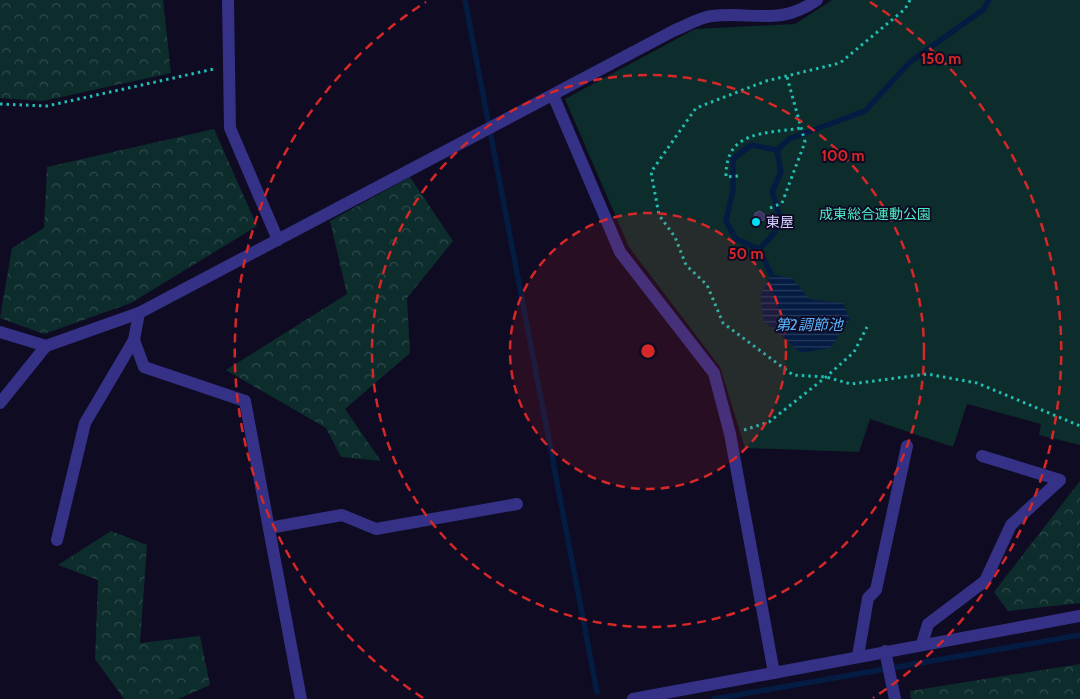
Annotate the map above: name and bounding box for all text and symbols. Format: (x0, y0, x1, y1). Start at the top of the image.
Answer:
text: 150 m (921, 50, 961, 68)
text: 100 m (821, 147, 865, 165)
park label: 成東総合運動公園 (819, 205, 931, 223)
place label: 東屋 (766, 213, 794, 231)
marker: 東屋 (750, 216, 762, 228)
text: 50 m (728, 245, 764, 263)
water label: 第2調節池 (775, 316, 845, 334)
centre of rings (639, 342, 657, 360)

